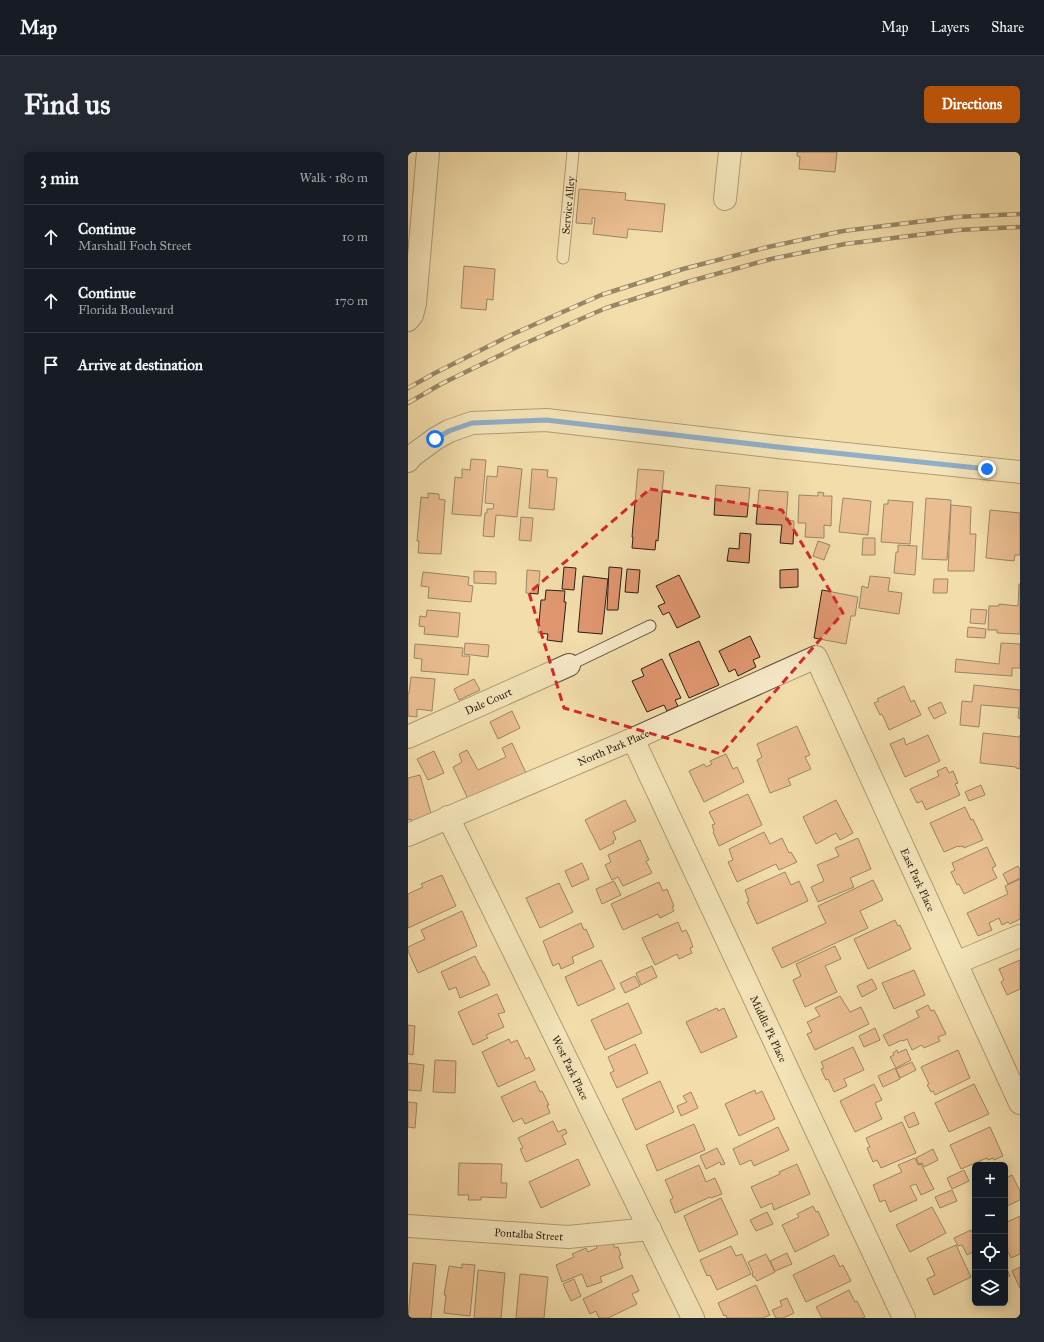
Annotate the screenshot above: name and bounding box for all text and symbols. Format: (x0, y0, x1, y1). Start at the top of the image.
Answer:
text: Map (20, 16, 57, 39)
text: Map (881, 19, 909, 36)
text: Layers (931, 19, 969, 36)
text: Share (991, 19, 1024, 36)
button: Directions (924, 86, 1020, 123)
text: Find us (24, 87, 110, 122)
text: 3 min (40, 168, 79, 189)
text: Walk · 180 m (299, 170, 368, 186)
street label: Service Alley (559, 175, 578, 235)
text: Continue (78, 220, 136, 238)
icon: ahead (40, 226, 62, 248)
text: 10 m (342, 229, 368, 245)
text: Marshall Foch Street (78, 238, 192, 254)
text: Continue (78, 284, 136, 302)
icon: ahead (40, 290, 62, 312)
text: 170 m (335, 293, 368, 309)
text: Florida Boulevard (78, 302, 174, 318)
icon: arrive (40, 354, 62, 376)
text: Arrive at destination (78, 356, 203, 374)
route start (426, 430, 444, 448)
route end (978, 460, 996, 478)
street label: Dale Court (463, 685, 514, 718)
street label: North Park Place (575, 727, 652, 769)
street label: East Park Place (897, 846, 938, 914)
street label: Middle Pk Place (747, 994, 790, 1065)
street label: West Park Place (549, 1033, 592, 1103)
map controls (972, 1162, 1008, 1306)
button: + (972, 1162, 1008, 1198)
button: − (972, 1198, 1008, 1234)
street label: Pontalba Street (494, 1226, 564, 1244)
button: locate (972, 1234, 1008, 1270)
button: layers (972, 1270, 1008, 1306)

